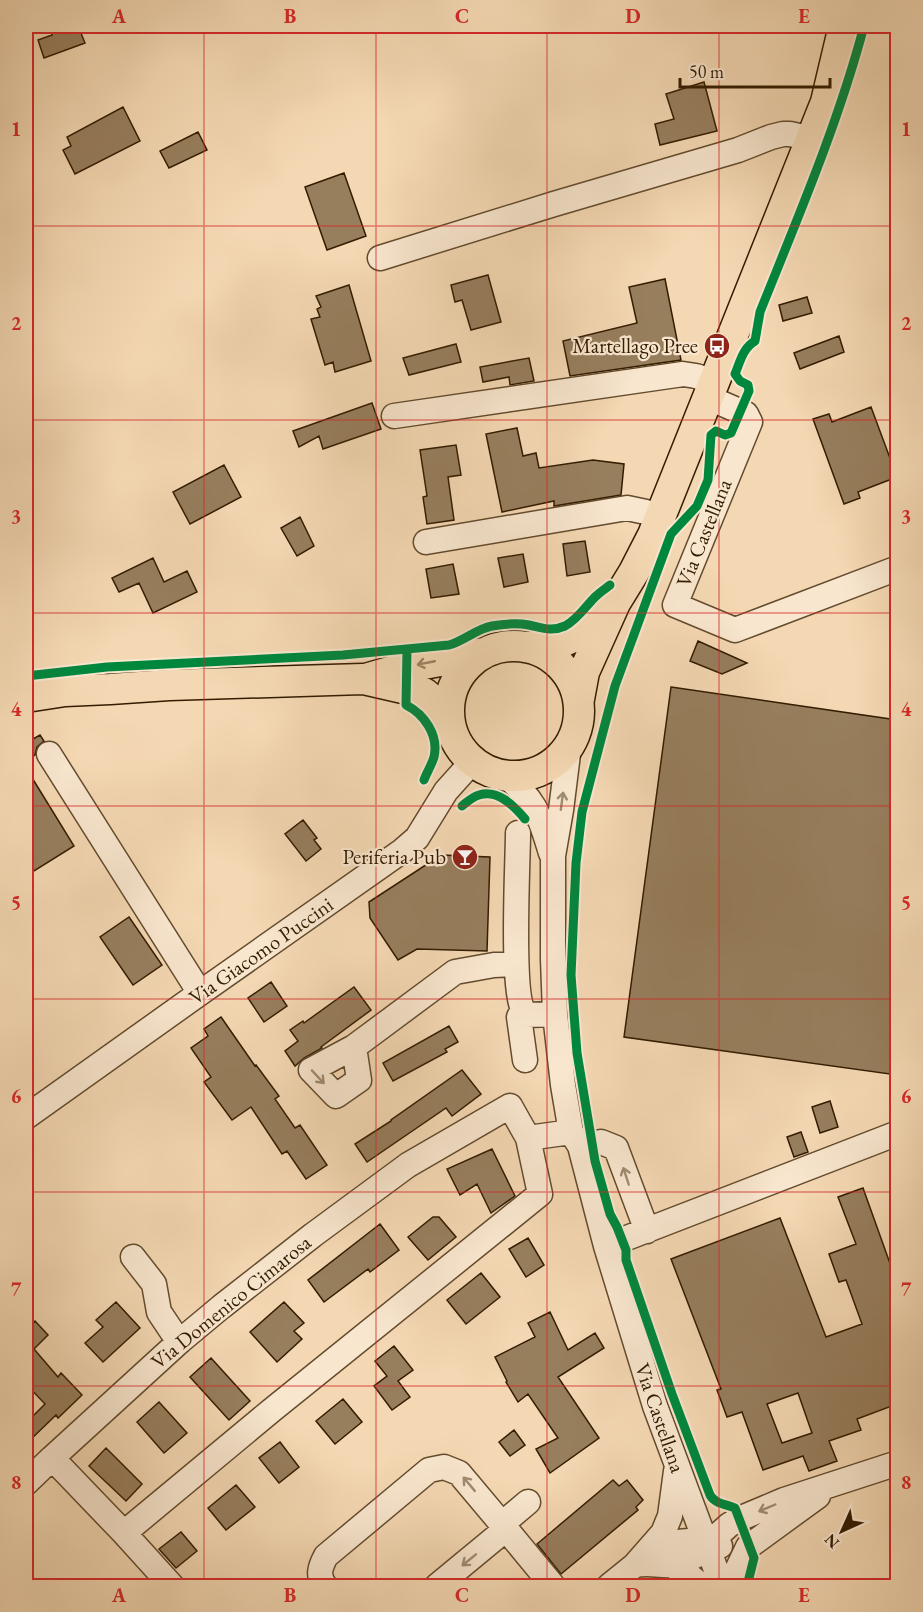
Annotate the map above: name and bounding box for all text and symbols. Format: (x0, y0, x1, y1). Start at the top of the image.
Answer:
text: A (111, 3, 127, 29)
text: B (284, 3, 296, 29)
text: C (455, 3, 469, 29)
text: D (625, 3, 641, 29)
text: E (798, 3, 810, 29)
scale bar (680, 51, 830, 89)
text: 50 m (689, 60, 724, 83)
text: 1 (11, 116, 21, 142)
text: 1 (901, 116, 911, 142)
text: 2 (11, 310, 22, 336)
text: 2 (901, 310, 912, 336)
bus stop icon: Martellago Pree (702, 331, 732, 361)
place label: Martellago Pree (572, 332, 698, 359)
street label: Via Castellana (670, 474, 738, 591)
text: 3 (11, 503, 21, 529)
text: 3 (901, 503, 911, 529)
one-way arrow (417, 658, 437, 669)
text: 4 (11, 696, 22, 722)
text: 4 (901, 696, 912, 722)
one-way arrow (557, 792, 568, 812)
bar icon: Periferia Pub (450, 842, 480, 872)
place label: Periferia Pub (343, 843, 446, 870)
text: 5 (11, 889, 21, 915)
text: 5 (901, 889, 911, 915)
street label: Via Giacomo Puccini (183, 891, 338, 1011)
one-way arrow (311, 1070, 325, 1085)
text: 6 (11, 1083, 22, 1109)
text: 6 (901, 1083, 912, 1109)
one-way arrow (620, 1167, 631, 1186)
street label: Via Domenico Cimarosa (145, 1228, 317, 1375)
text: 7 (11, 1276, 22, 1302)
text: 7 (901, 1276, 912, 1302)
street label: Via Castellana (629, 1359, 692, 1477)
text: 8 (11, 1469, 21, 1495)
text: 8 (901, 1469, 911, 1495)
one-way arrow (462, 1477, 476, 1492)
north arrow (812, 1501, 872, 1561)
one-way arrow (758, 1502, 776, 1514)
text: N (820, 1529, 844, 1553)
one-way arrow (462, 1553, 477, 1567)
text: A (111, 1582, 127, 1608)
text: B (284, 1582, 296, 1608)
text: C (455, 1582, 469, 1608)
text: D (625, 1582, 641, 1608)
text: E (798, 1582, 810, 1608)

